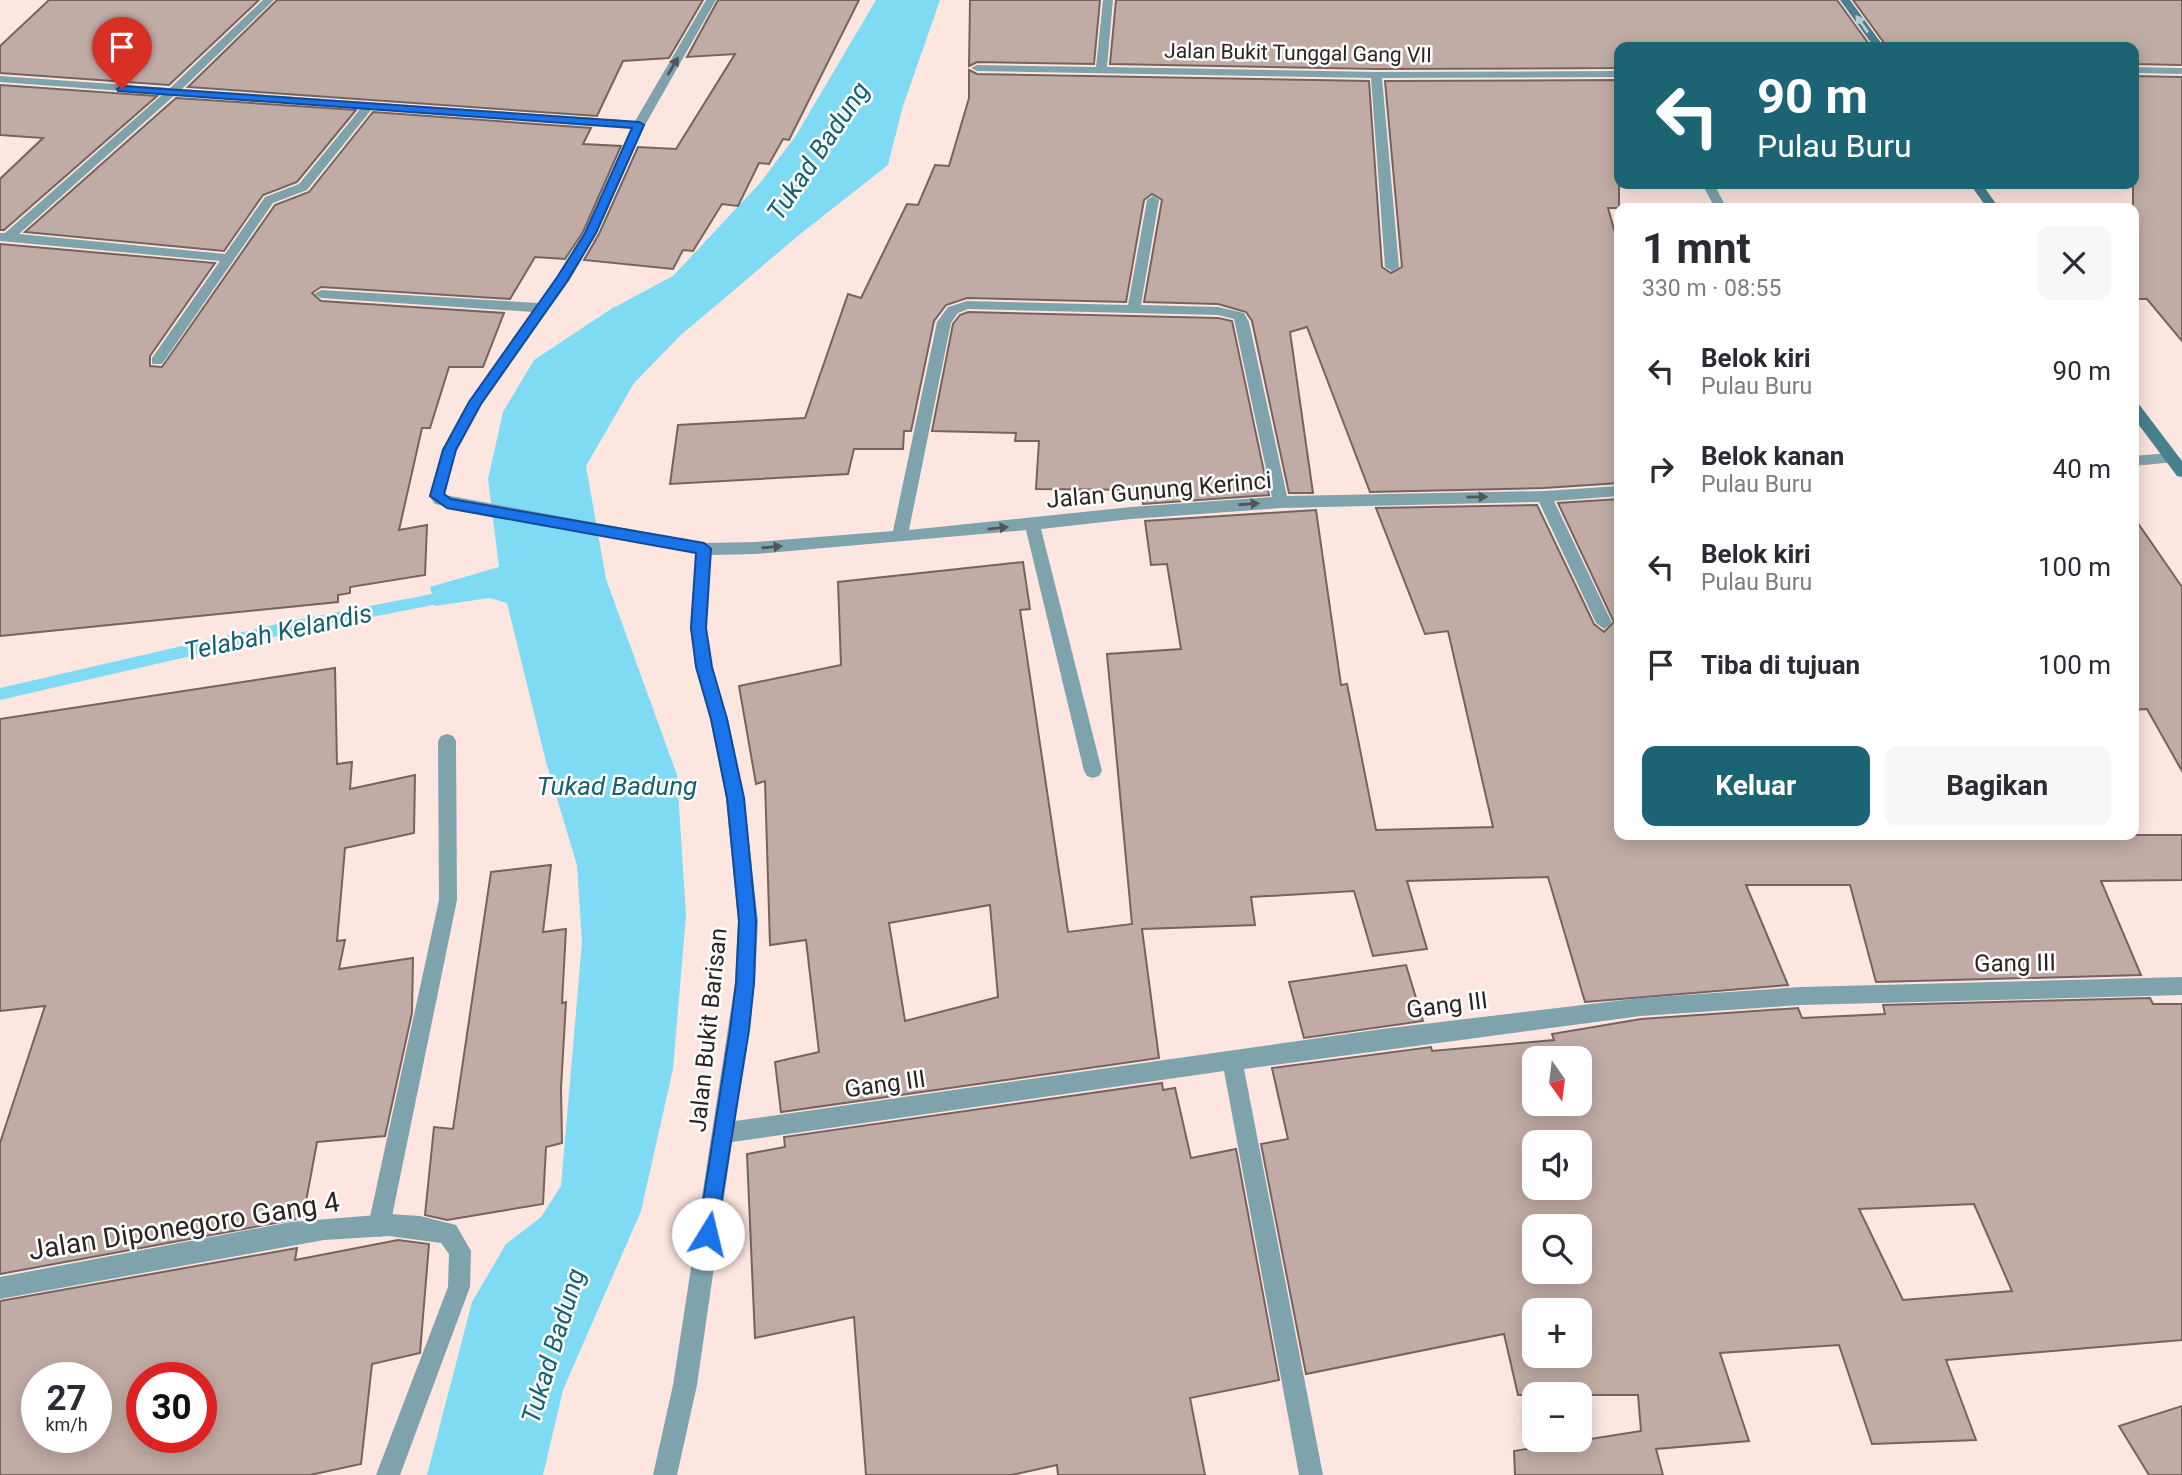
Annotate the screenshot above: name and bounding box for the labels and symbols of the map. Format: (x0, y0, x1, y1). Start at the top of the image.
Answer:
one-way arrow (1855, 15, 1869, 33)
pin (92, 17, 152, 89)
street label: Jalan Bukit Tunggal Gang VII (1164, 39, 1432, 67)
one-way arrow (667, 57, 679, 76)
water label: Tukad Badung (761, 76, 875, 226)
street label: Jalan Gunung Kerinci (1045, 466, 1273, 514)
one-way arrow (1466, 492, 1488, 503)
one-way arrow (1239, 498, 1261, 509)
one-way arrow (988, 522, 1010, 533)
one-way arrow (761, 541, 783, 552)
water label: Telabah Kelandis (181, 597, 375, 667)
water label: Tukad Badung (537, 771, 697, 801)
street label: Jalan Bukit Barisan (683, 927, 733, 1133)
street label: Gang III (1974, 948, 2056, 978)
street label: Gang III (1405, 986, 1489, 1024)
north arrow (1522, 1046, 1592, 1116)
street label: Gang III (843, 1064, 927, 1104)
street label: Jalan Diponegoro Gang 4 (26, 1185, 342, 1267)
position arrow (671, 1197, 745, 1271)
water label: Tukad Badung (515, 1265, 591, 1427)
speed limit sign: 30 (126, 1362, 217, 1453)

